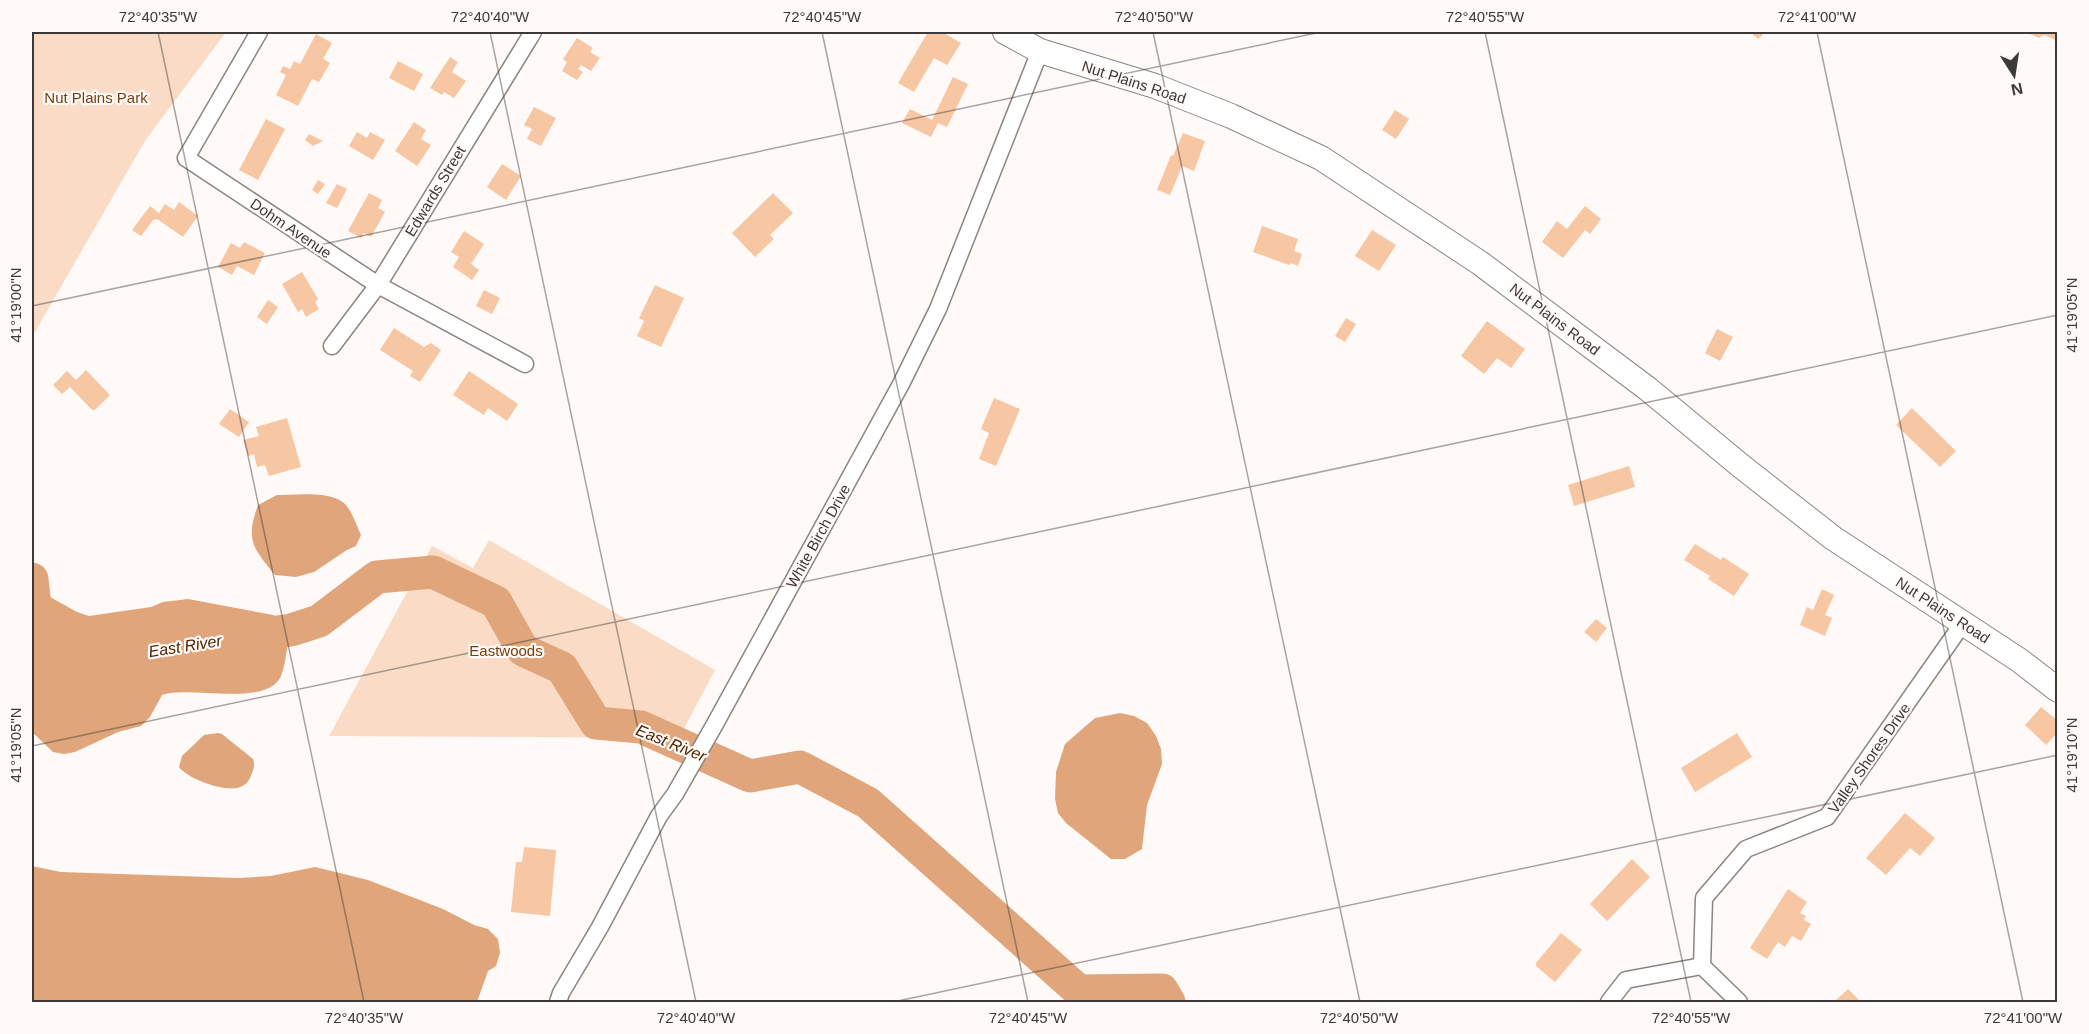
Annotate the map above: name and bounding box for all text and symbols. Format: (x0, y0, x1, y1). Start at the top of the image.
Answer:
text: 72°40'35"W (119, 8, 198, 25)
text: 72°40'40"W (451, 8, 530, 25)
text: 72°40'45"W (783, 8, 862, 25)
text: 72°40'50"W (1115, 8, 1194, 25)
text: 72°40'55"W (1446, 8, 1525, 25)
text: 72°41'00"W (1778, 8, 1857, 25)
north arrow (1984, 45, 2044, 105)
street label: Nut Plains Road (1080, 57, 1188, 107)
text: N (2010, 80, 2024, 99)
park label: Nut Plains Park (44, 89, 148, 106)
street label: Edwards Street (401, 142, 469, 239)
street label: Dohm Avenue (247, 195, 335, 261)
text: 41°19'00"N (7, 267, 24, 343)
text: 41°19'05"N (2063, 277, 2080, 353)
street label: Nut Plains Road (1507, 280, 1603, 358)
street label: White Birch Drive (782, 481, 854, 591)
street label: Nut Plains Road (1893, 573, 1993, 647)
water label: East River (147, 632, 223, 660)
park label: Eastwoods (469, 642, 543, 659)
street label: Valley Shores Drive (1825, 700, 1913, 816)
text: 41°19'05"N (7, 707, 24, 783)
text: 41°19'10"N (2063, 717, 2080, 793)
water label: East River (634, 721, 709, 765)
text: 72°40'35"W (325, 1009, 404, 1026)
text: 72°40'40"W (657, 1009, 736, 1026)
text: 72°40'45"W (989, 1009, 1068, 1026)
text: 72°40'50"W (1320, 1009, 1399, 1026)
text: 72°40'55"W (1652, 1009, 1731, 1026)
text: 72°41'00"W (1984, 1009, 2063, 1026)

